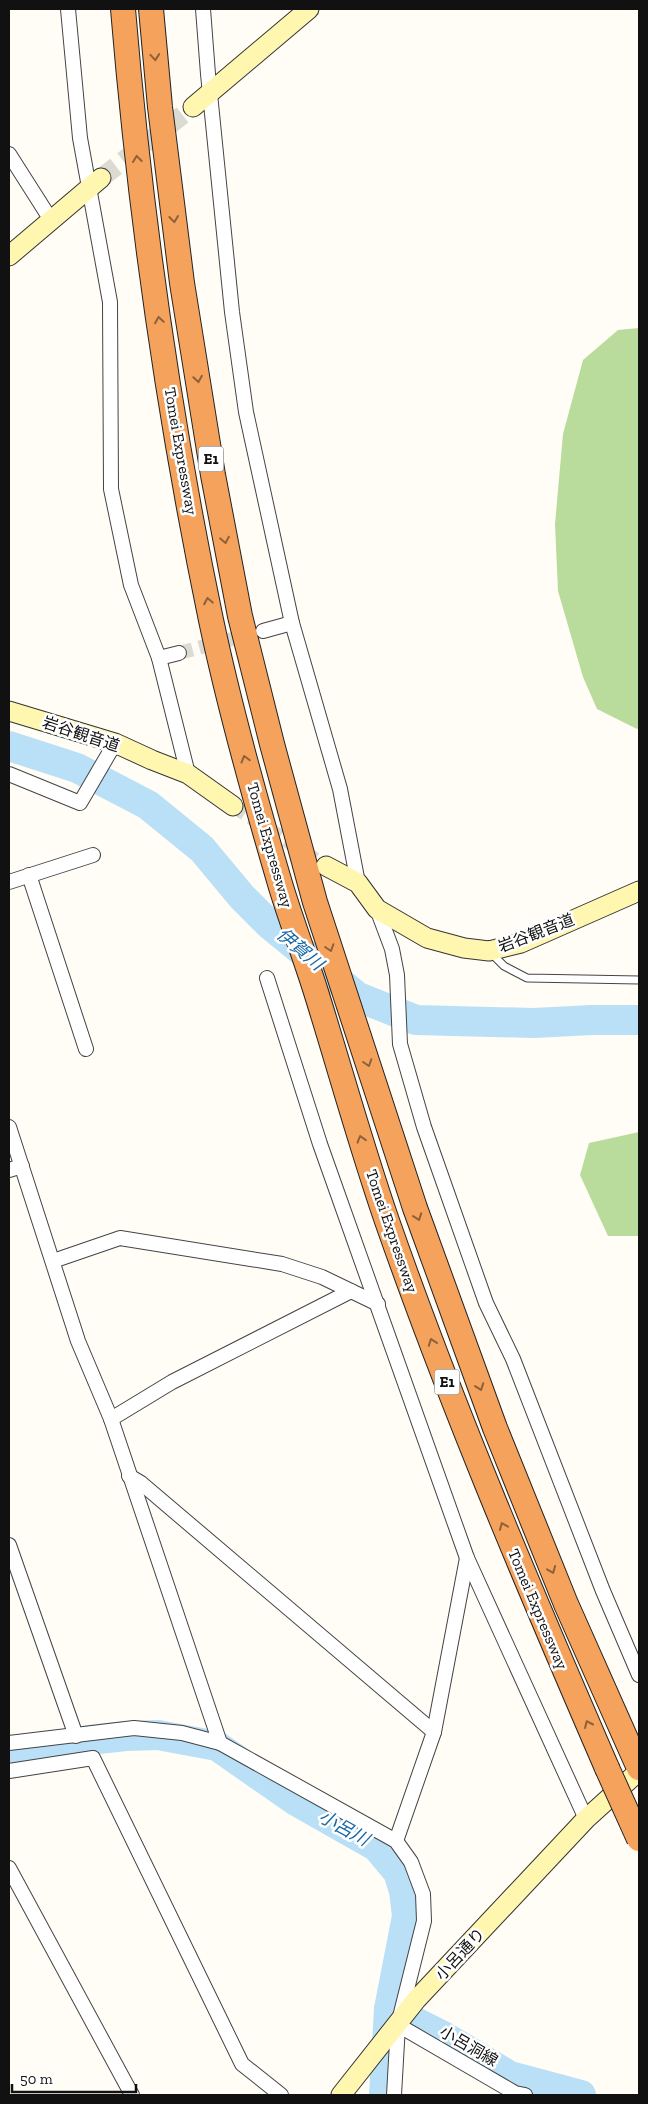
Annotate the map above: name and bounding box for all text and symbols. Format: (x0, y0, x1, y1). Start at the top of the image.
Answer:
one-way arrow (150, 54, 161, 62)
one-way arrow (132, 155, 143, 163)
one-way arrow (168, 215, 179, 223)
one-way arrow (154, 316, 164, 324)
one-way arrow (192, 375, 202, 384)
street label: Tomei Expressway (160, 386, 202, 517)
road number: E1 (198, 446, 224, 472)
one-way arrow (220, 535, 230, 544)
one-way arrow (203, 596, 213, 605)
street label: 岩谷観音道 (40, 713, 122, 755)
one-way arrow (240, 755, 251, 763)
street label: Tomei Expressway (243, 780, 297, 910)
street label: 岩谷観音道 (495, 910, 577, 956)
water label: 伊賀川 (272, 923, 329, 976)
one-way arrow (324, 943, 334, 951)
one-way arrow (362, 1058, 372, 1067)
one-way arrow (357, 1135, 367, 1144)
street label: Tomei Expressway (362, 1167, 422, 1296)
one-way arrow (412, 1213, 422, 1221)
one-way arrow (428, 1338, 438, 1347)
road number: E1 (434, 1370, 460, 1394)
one-way arrow (474, 1382, 484, 1390)
one-way arrow (499, 1522, 510, 1531)
street label: Tomei Expressway (504, 1546, 572, 1673)
one-way arrow (546, 1565, 557, 1574)
one-way arrow (583, 1720, 594, 1729)
water label: 小呂川 (315, 1805, 375, 1852)
street label: 小呂通り (431, 1924, 489, 1984)
street label: 小呂洞線 (437, 2022, 501, 2070)
scale bar (12, 2062, 136, 2094)
text: 50 m (20, 2070, 53, 2088)

